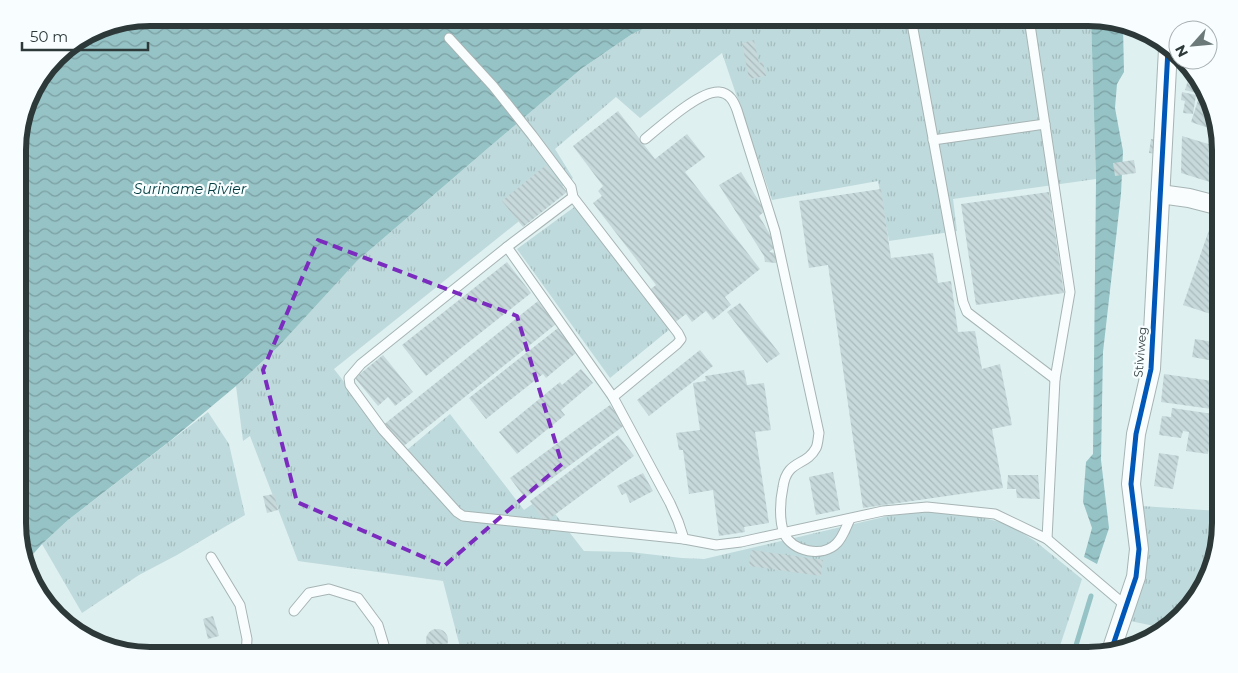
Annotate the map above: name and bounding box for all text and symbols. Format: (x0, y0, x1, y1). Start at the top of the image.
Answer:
scale bar (22, 20, 149, 52)
north arrow (1168, 20, 1218, 70)
text: 50 m (30, 27, 68, 46)
text: N (1171, 42, 1192, 60)
water label: Suriname Rivier (134, 180, 247, 198)
street label: Stiviweg (1130, 326, 1150, 378)

